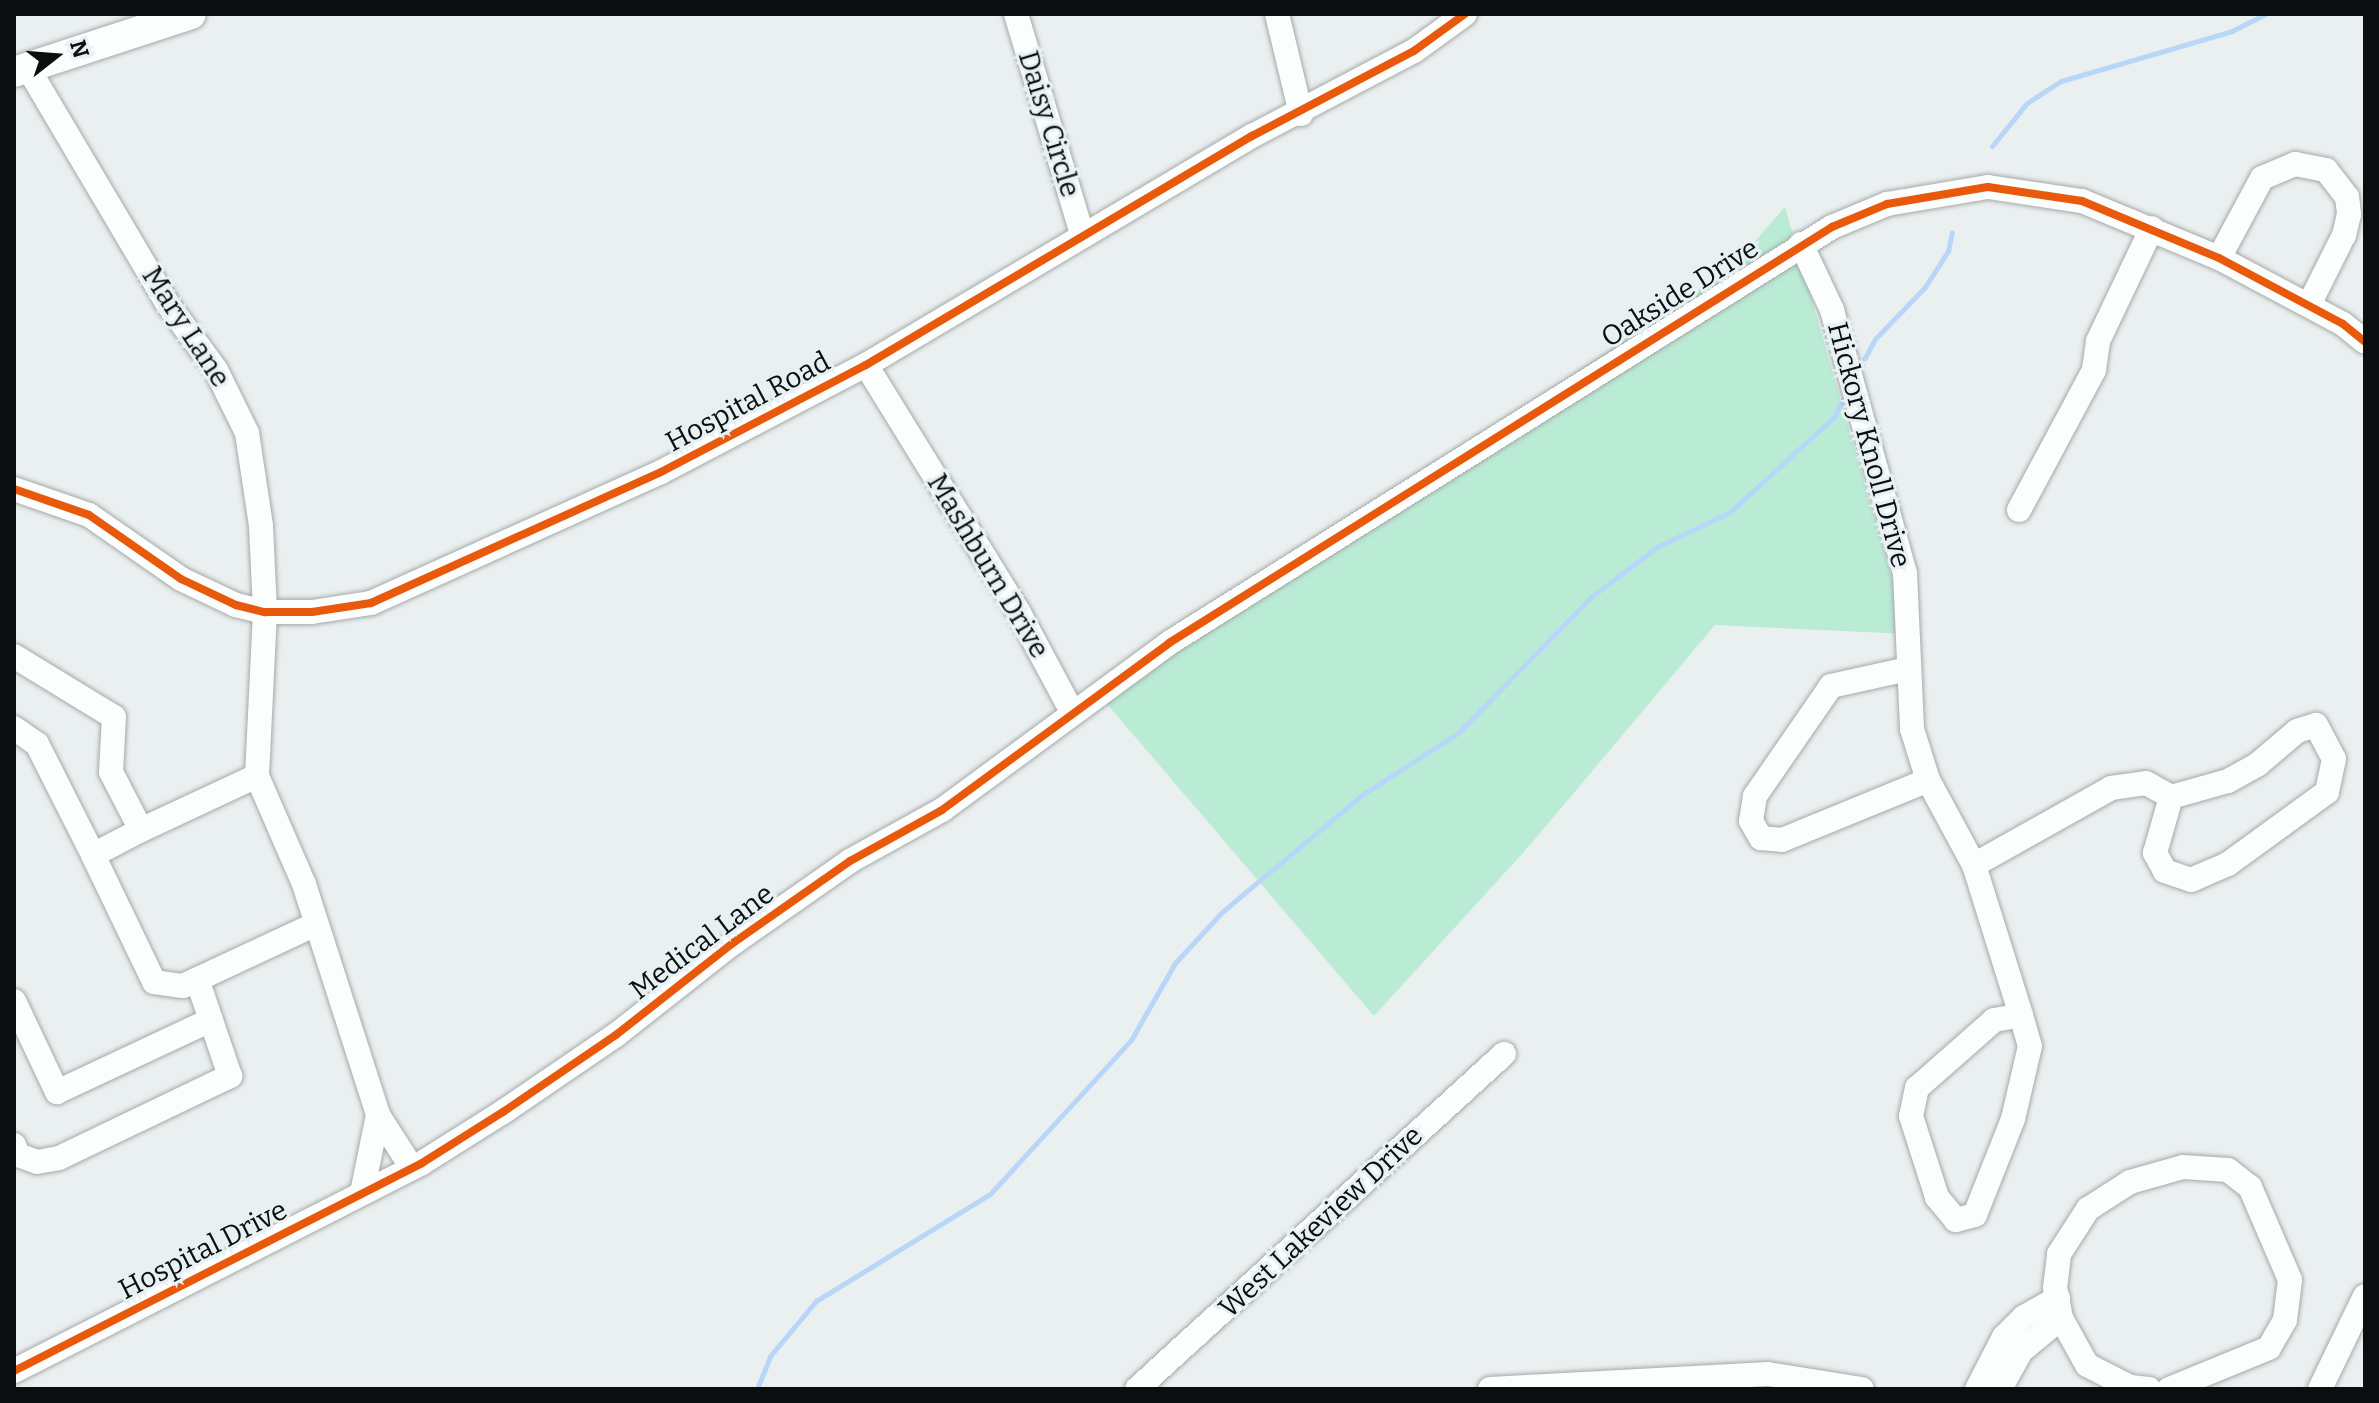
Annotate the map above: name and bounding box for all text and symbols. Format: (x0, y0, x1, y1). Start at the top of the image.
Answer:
north arrow (16, 16, 96, 96)
text: N (64, 37, 95, 61)
street label: Daisy Circle (1011, 47, 1087, 201)
street label: Oakside Drive (1595, 231, 1765, 355)
street label: Mary Lane (135, 261, 237, 393)
street label: Hickory Knoll Drive (1820, 319, 1918, 571)
street label: Hospital Road (660, 345, 836, 459)
street label: Mashburn Drive (920, 468, 1056, 664)
street label: Medical Lane (624, 877, 780, 1007)
street label: West Lakeview Drive (1212, 1119, 1430, 1325)
street label: Hospital Drive (113, 1193, 293, 1307)

